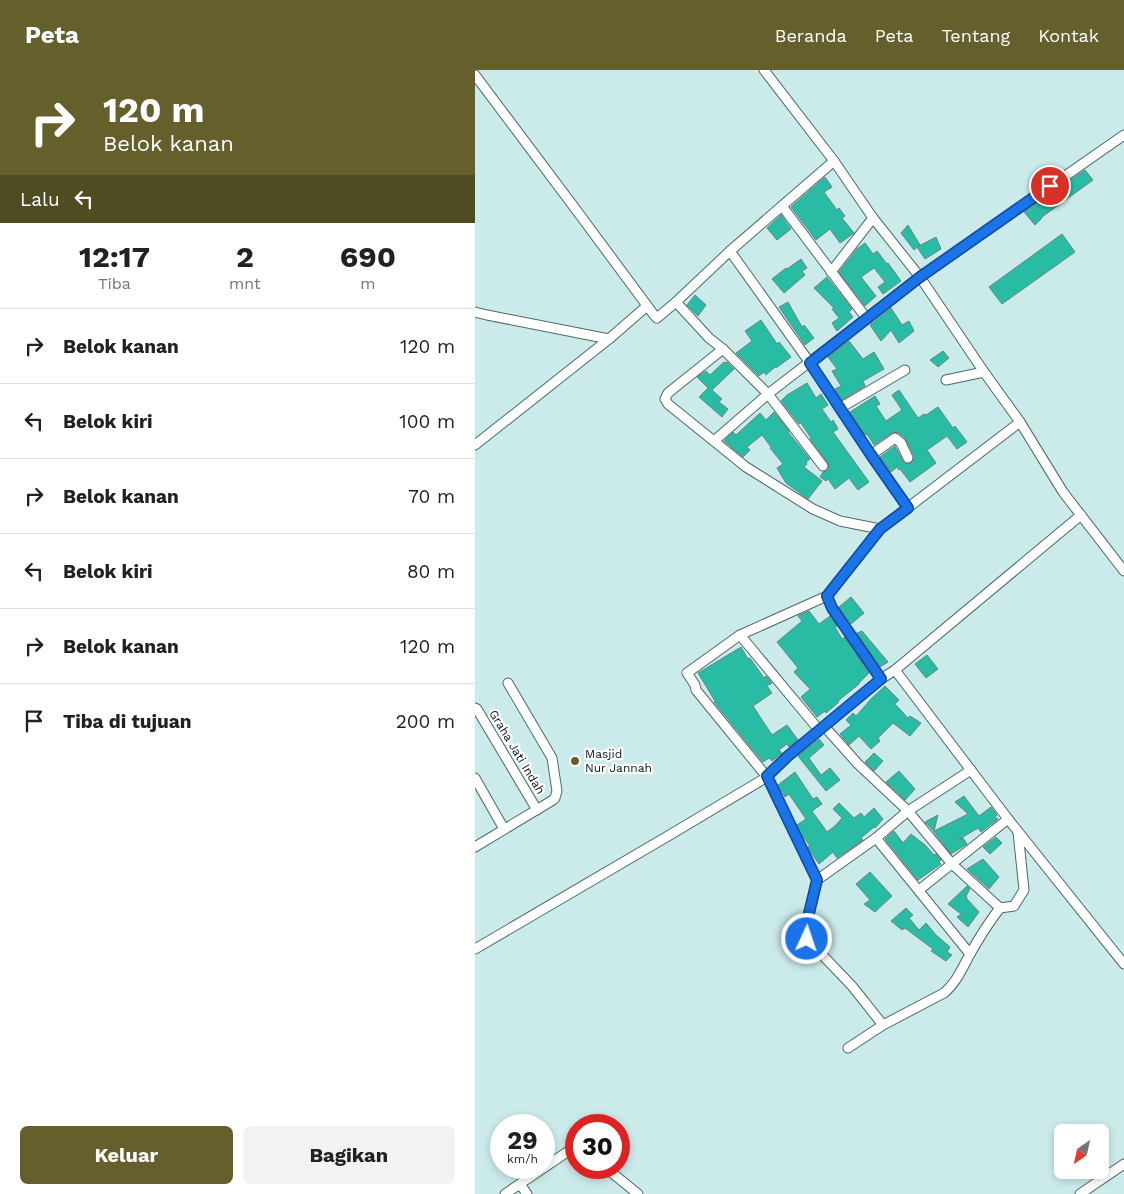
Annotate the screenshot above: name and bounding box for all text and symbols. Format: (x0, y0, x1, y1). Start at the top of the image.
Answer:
text: Peta (25, 21, 79, 49)
text: Beranda (775, 25, 847, 46)
text: Peta (875, 25, 913, 46)
text: Tentang (941, 25, 1010, 46)
text: Kontak (1038, 25, 1099, 46)
text: 120 m (103, 89, 204, 131)
icon: right (20, 90, 85, 155)
text: Belok kanan (103, 131, 234, 156)
pin (1029, 165, 1071, 207)
icon: arrive (1036, 172, 1064, 200)
icon: left (70, 185, 98, 213)
text: Lalu (20, 188, 60, 211)
text: 12:17 (79, 239, 150, 274)
text: 2 (236, 239, 254, 274)
text: 690 (340, 239, 396, 274)
text: Tiba (98, 274, 131, 293)
text: mnt (229, 274, 261, 293)
text: m (360, 274, 375, 293)
icon: right (20, 332, 48, 360)
text: Belok kanan (63, 335, 179, 358)
text: 120 m (400, 335, 455, 358)
icon: left (20, 407, 48, 435)
text: Belok kiri (63, 410, 153, 433)
text: 100 m (399, 410, 455, 433)
icon: right (20, 482, 48, 510)
text: Belok kanan (63, 485, 179, 508)
text: 70 m (408, 485, 455, 508)
icon: left (20, 557, 48, 585)
text: Belok kiri (63, 560, 153, 583)
text: 80 m (407, 560, 455, 583)
icon: right (20, 632, 48, 660)
text: Belok kanan (63, 635, 179, 658)
text: 120 m (400, 635, 455, 658)
icon: arrive (20, 707, 48, 735)
street label: Graha Jati Indah (486, 707, 548, 797)
text: Tiba di tujuan (63, 710, 192, 733)
text: 200 m (396, 710, 455, 733)
place label: Masjid Nur Jannah (585, 747, 652, 775)
marker: Masjid Nur Jannah (569, 755, 581, 767)
position arrow (780, 912, 832, 964)
speed limit sign: 30 (565, 1114, 630, 1179)
north arrow (1054, 1124, 1109, 1179)
map controls (1054, 1124, 1109, 1179)
button: Keluar (20, 1126, 233, 1184)
button: Bagikan (243, 1126, 455, 1184)
text: 29 (507, 1126, 538, 1155)
text: km/h (507, 1152, 538, 1166)

